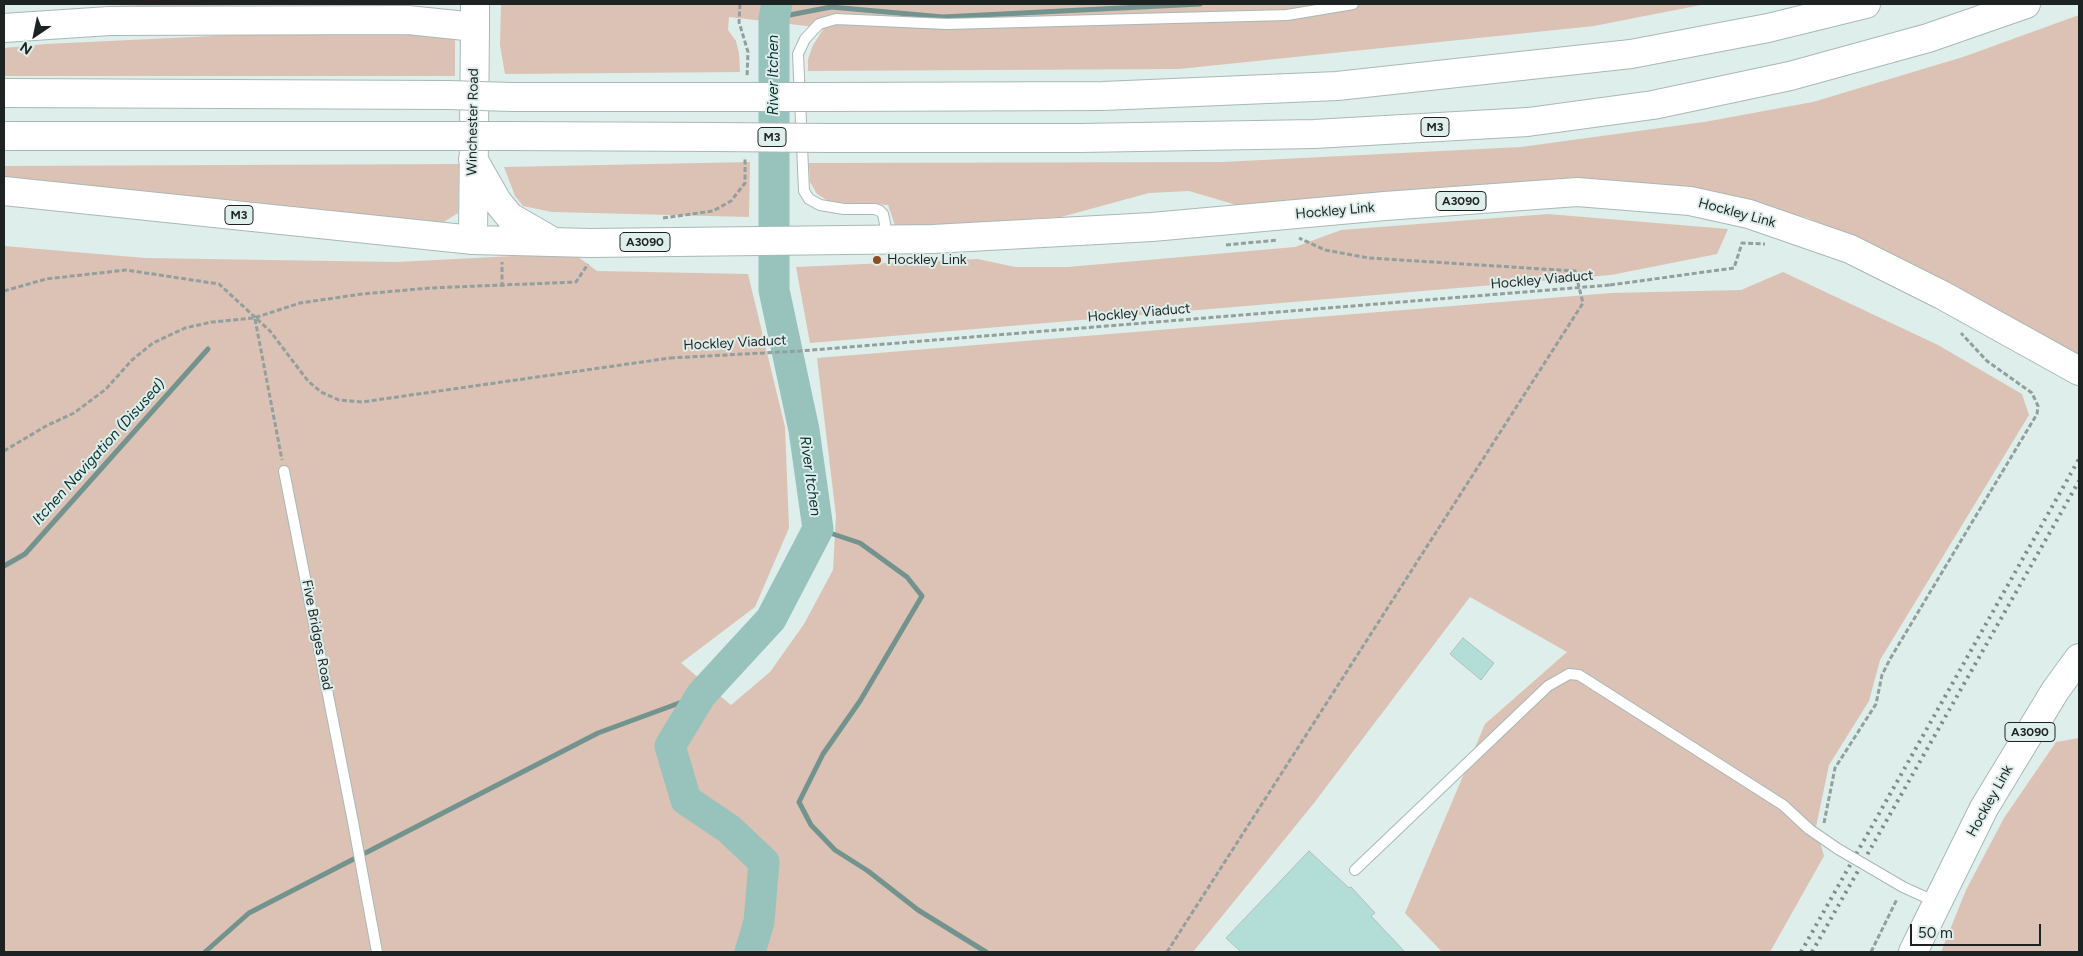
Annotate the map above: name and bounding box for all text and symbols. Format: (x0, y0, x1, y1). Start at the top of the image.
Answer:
north arrow (10, 10, 60, 60)
water label: River Itchen (765, 35, 783, 115)
text: N (17, 38, 36, 58)
street label: Winchester Road (464, 68, 482, 176)
road number: M3 (1421, 118, 1449, 136)
road number: M3 (758, 128, 786, 146)
road number: A3090 (1436, 192, 1486, 210)
street label: Hockley Link (1696, 195, 1778, 231)
street label: Hockley Link (1295, 199, 1375, 223)
road number: M3 (225, 206, 253, 224)
road number: A3090 (620, 232, 670, 252)
place label: Hockley Link (887, 252, 966, 268)
marker: Hockley Link (871, 254, 883, 266)
street label: Hockley Viaduct (1490, 267, 1594, 293)
street label: Hockley Viaduct (1087, 300, 1191, 326)
street label: Hockley Viaduct (683, 332, 787, 354)
water label: Itchen Navigation (Disused) (29, 375, 169, 529)
water label: River Itchen (795, 435, 825, 517)
street label: Five Bridges Road (298, 578, 336, 692)
road number: A3090 (2005, 722, 2055, 742)
street label: Hockley Link (1963, 762, 2017, 840)
scale bar (1913, 914, 2044, 946)
text: 50 m (1918, 924, 1953, 942)

